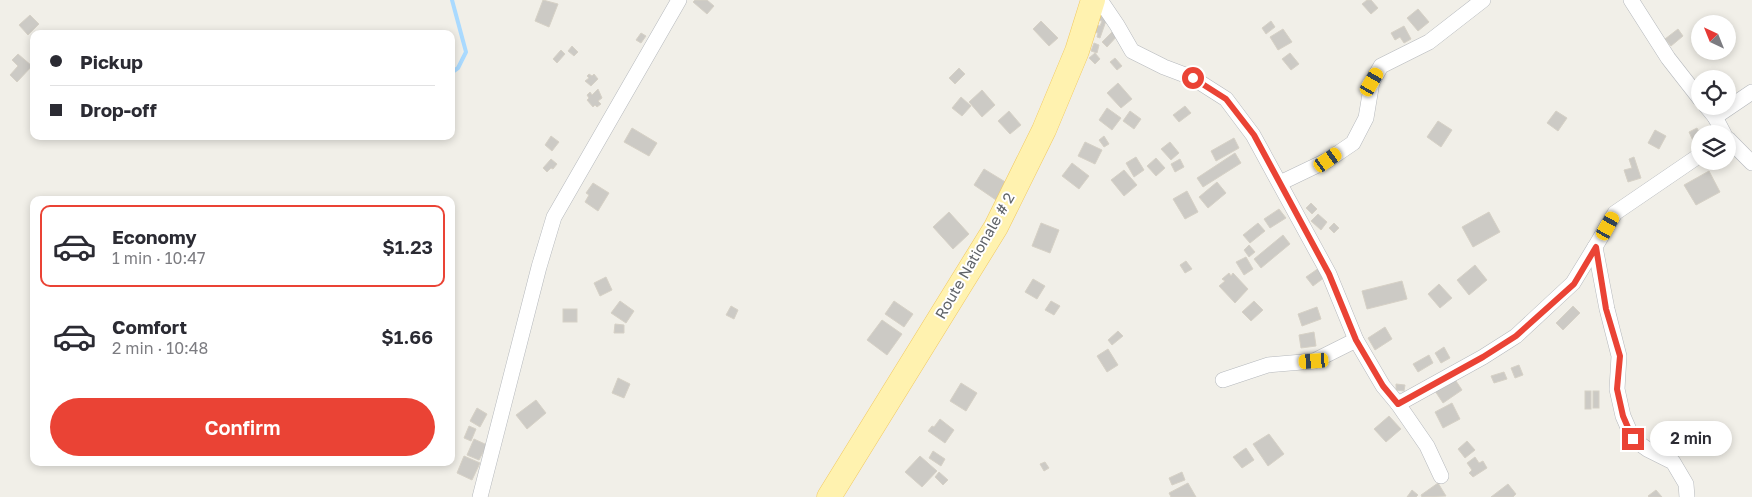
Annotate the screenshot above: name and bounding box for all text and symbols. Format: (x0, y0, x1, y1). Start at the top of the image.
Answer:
north arrow (1691, 15, 1736, 60)
map controls (1691, 15, 1736, 170)
text: Pickup (80, 50, 143, 73)
car (1358, 65, 1385, 99)
route start (1182, 67, 1204, 89)
button: locate (1691, 70, 1736, 115)
text: Drop-off (80, 98, 157, 121)
button: layers (1691, 125, 1736, 170)
car (1311, 145, 1344, 175)
street label: Route Nationale # 2 (931, 189, 1018, 322)
car (1594, 209, 1621, 243)
icon: car (52, 224, 97, 269)
text: Economy (112, 225, 197, 248)
text: $1.23 (382, 235, 433, 258)
text: 1 min · 10:47 (112, 248, 206, 268)
icon: car (52, 314, 97, 359)
text: Comfort (112, 315, 187, 338)
text: $1.66 (381, 325, 433, 348)
text: 2 min · 10:48 (112, 338, 208, 358)
car (1298, 352, 1329, 370)
button: Confirm (50, 398, 435, 456)
callout: 2 min (1650, 422, 1733, 456)
route end (1622, 428, 1644, 450)
text: 2 min (1670, 428, 1712, 448)

